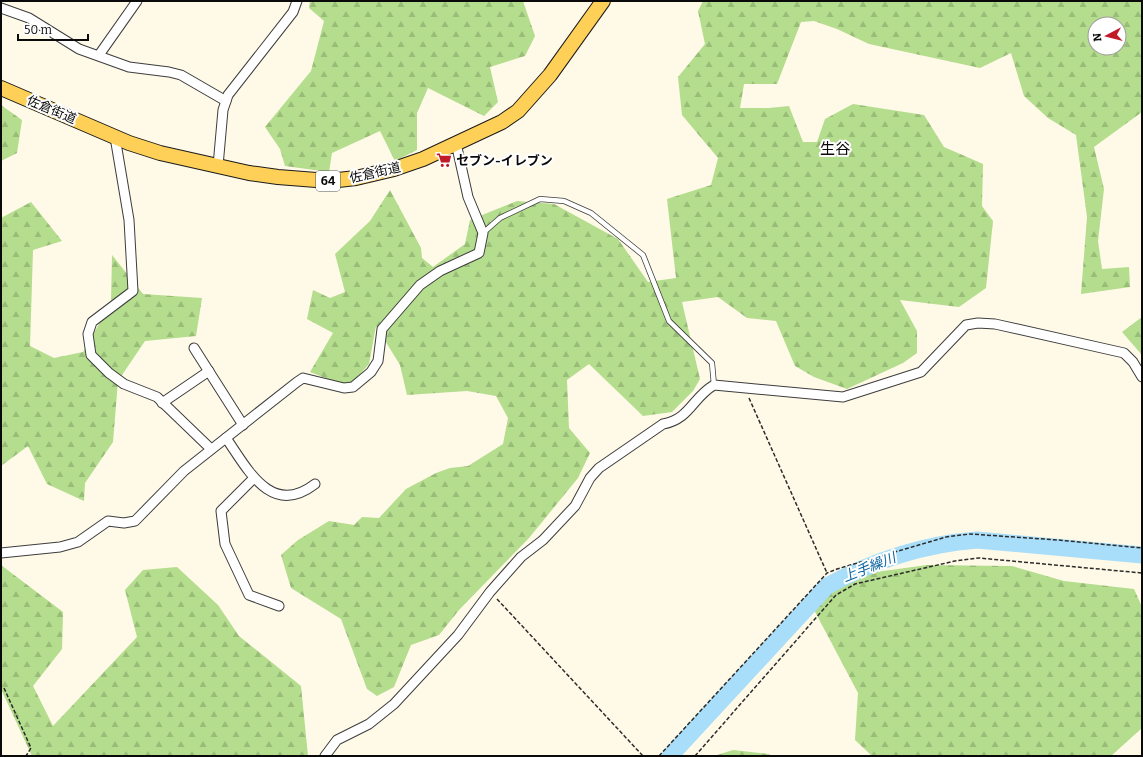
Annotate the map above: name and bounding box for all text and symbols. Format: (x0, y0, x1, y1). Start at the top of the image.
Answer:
scale bar (18, 16, 88, 42)
north arrow (1087, 16, 1127, 56)
text: 50 m (24, 23, 53, 37)
text: N (1091, 32, 1105, 42)
street label: 佐倉街道 (25, 92, 79, 127)
district label: 生谷 (820, 140, 850, 158)
supermarket icon: セブン-イレブン (435, 151, 453, 169)
place label: セブン-イレブン (456, 153, 553, 168)
street label: 佐倉街道 (348, 159, 402, 186)
road number: 64 (316, 171, 340, 191)
water label: 上手繰川 (840, 548, 900, 586)

